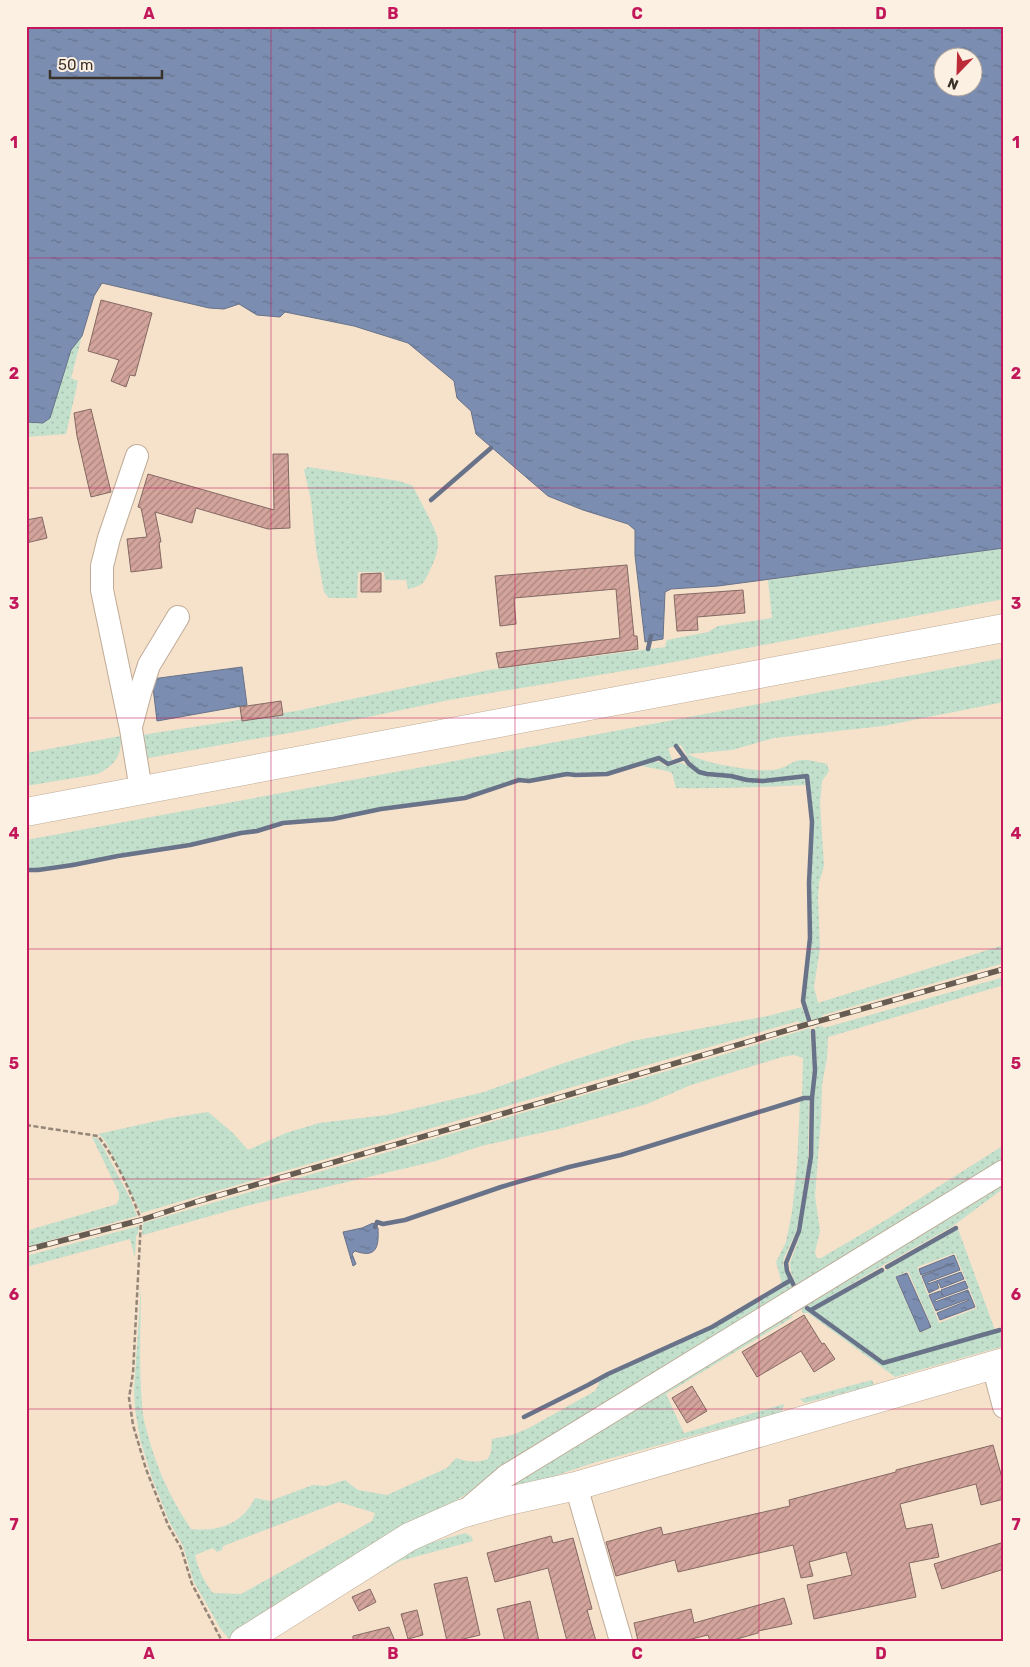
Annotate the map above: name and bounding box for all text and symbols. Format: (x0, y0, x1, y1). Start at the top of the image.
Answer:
text: A (143, 4, 155, 23)
text: B (387, 4, 399, 23)
text: C (631, 4, 643, 23)
text: D (875, 4, 887, 23)
scale bar (50, 48, 162, 80)
north arrow (932, 48, 982, 98)
text: 50 m (58, 56, 93, 74)
text: N (945, 74, 961, 93)
text: 1 (10, 133, 18, 152)
text: 1 (1012, 133, 1020, 152)
text: 2 (9, 364, 19, 383)
text: 2 (1011, 364, 1021, 383)
text: 3 (9, 594, 19, 613)
text: 3 (1011, 594, 1021, 613)
text: 4 (9, 824, 20, 843)
text: 4 (1011, 824, 1022, 843)
text: 5 (9, 1054, 19, 1073)
text: 5 (1011, 1054, 1021, 1073)
text: 6 (9, 1285, 19, 1304)
text: 6 (1011, 1285, 1021, 1304)
text: 7 (9, 1515, 19, 1534)
text: 7 (1011, 1515, 1021, 1534)
text: A (143, 1644, 155, 1663)
text: B (387, 1644, 399, 1663)
text: C (631, 1644, 643, 1663)
text: D (875, 1644, 887, 1663)

